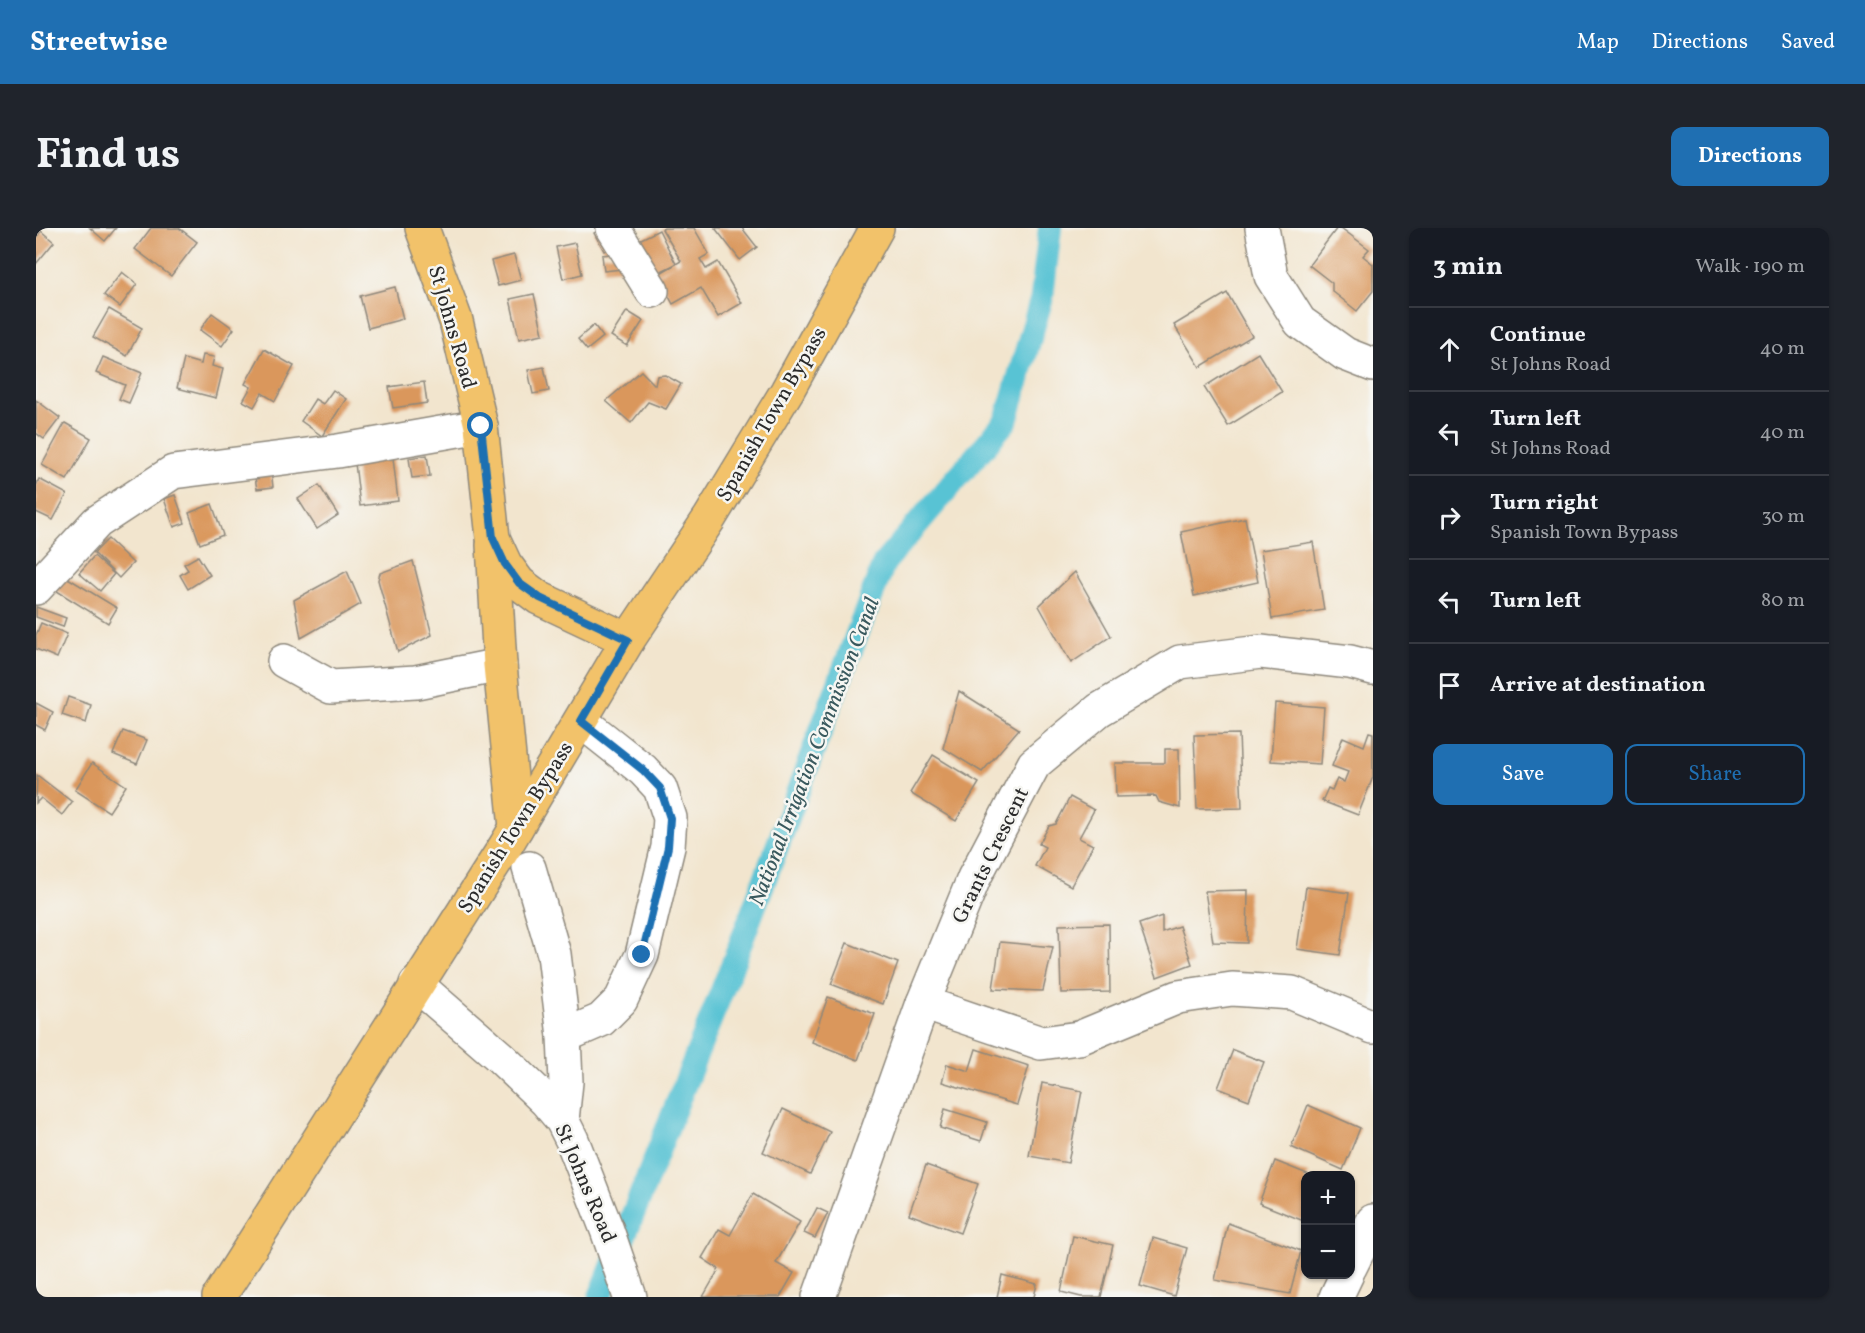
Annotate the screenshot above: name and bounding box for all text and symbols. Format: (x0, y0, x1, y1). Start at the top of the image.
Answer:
text: Streetwise (30, 23, 168, 62)
text: Map (1577, 28, 1619, 57)
text: Directions (1652, 28, 1748, 57)
text: Saved (1781, 28, 1835, 57)
text: Find us (36, 127, 180, 186)
button: Directions (1671, 127, 1829, 186)
text: 3 min (1433, 249, 1503, 285)
text: Walk · 190 m (1695, 253, 1805, 281)
street label: St Johns Road (420, 263, 483, 392)
text: Continue (1490, 320, 1586, 351)
street label: Spanish Town Bypass (710, 322, 834, 508)
icon: ahead (1433, 333, 1466, 366)
text: 40 m (1760, 335, 1805, 363)
text: St Johns Road (1490, 351, 1611, 379)
text: Turn left (1490, 404, 1581, 435)
route start (467, 412, 493, 438)
icon: left (1433, 417, 1466, 450)
text: 40 m (1760, 419, 1805, 447)
text: St Johns Road (1490, 435, 1611, 463)
text: Turn right (1490, 488, 1598, 519)
icon: right (1433, 501, 1466, 534)
text: 30 m (1761, 503, 1805, 531)
text: Spanish Town Bypass (1490, 519, 1678, 547)
icon: left (1433, 585, 1466, 618)
text: Turn left (1490, 586, 1581, 617)
text: 80 m (1761, 587, 1805, 615)
water label: National Irrigation Commission Canal (742, 593, 889, 911)
icon: arrive (1433, 669, 1466, 702)
text: Arrive at destination (1490, 670, 1706, 701)
street label: Spanish Town Bypass (452, 736, 581, 919)
button: Save (1433, 744, 1613, 805)
button: Share (1625, 744, 1805, 805)
street label: Grants Crescent (946, 783, 1037, 929)
route end (628, 941, 654, 967)
street label: St Johns Road (547, 1120, 623, 1248)
map controls (1301, 1171, 1355, 1279)
button: + (1301, 1171, 1355, 1225)
button: − (1301, 1225, 1355, 1279)

